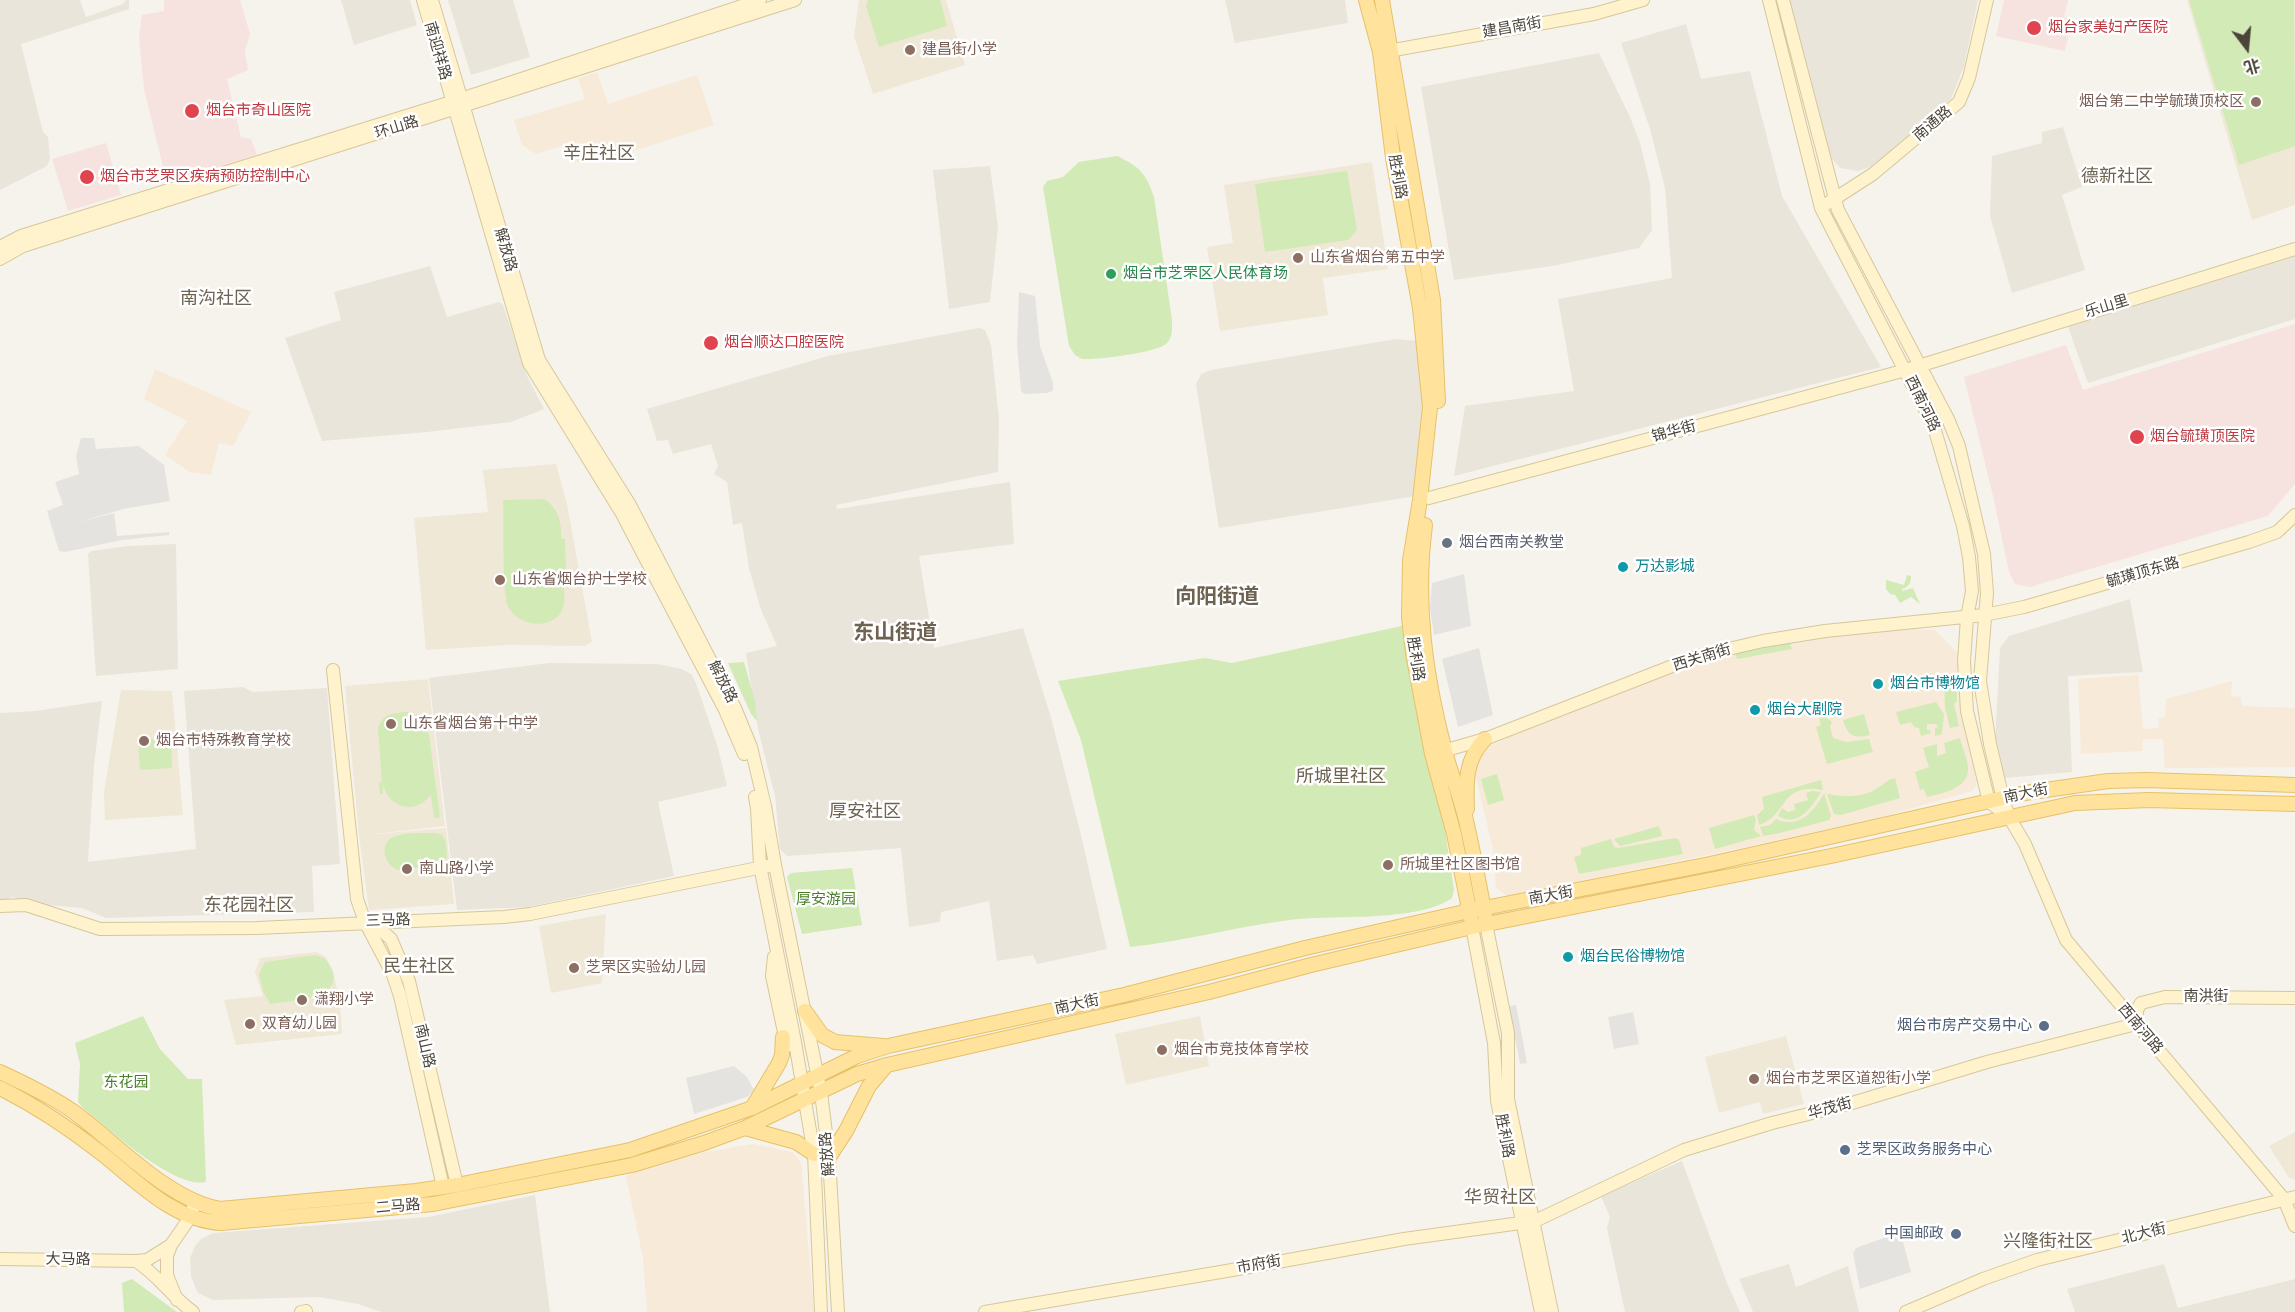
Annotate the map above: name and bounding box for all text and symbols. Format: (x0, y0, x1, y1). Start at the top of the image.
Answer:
street label: 建昌南街 (1481, 14, 1543, 42)
north arrow (2217, 18, 2277, 78)
marker: 烟台家美妇产医院 (2025, 19, 2043, 37)
place label: 烟台家美妇产医院 (2048, 19, 2168, 37)
street label: 南迎祥路 (420, 20, 454, 82)
place label: 建昌街小学 (922, 41, 997, 59)
marker: 建昌街小学 (903, 43, 917, 57)
text: 北 (2242, 54, 2262, 77)
place label: 烟台第二中学毓璜顶校区 (2079, 93, 2244, 111)
marker: 烟台第二中学毓璜顶校区 (2249, 95, 2263, 109)
marker: 烟台市奇山医院 (183, 102, 201, 120)
place label: 烟台市奇山医院 (206, 102, 311, 120)
street label: 南通路 (1910, 103, 1956, 145)
street label: 环山路 (373, 113, 421, 143)
district label: 辛庄社区 (563, 143, 635, 165)
street label: 胜利路 (1384, 153, 1410, 201)
district label: 德新社区 (2081, 166, 2153, 188)
marker: 烟台市芝罘区疾病预防控制中心 (78, 168, 96, 186)
place label: 烟台市芝罘区疾病预防控制中心 (100, 168, 310, 186)
street label: 解放路 (490, 226, 520, 274)
place label: 山东省烟台第五中学 (1310, 249, 1445, 267)
marker: 山东省烟台第五中学 (1291, 251, 1305, 265)
place label: 烟台市芝罘区人民体育场 (1123, 265, 1288, 283)
marker: 烟台市芝罘区人民体育场 (1104, 267, 1118, 281)
district label: 南沟社区 (180, 288, 252, 310)
street label: 乐山里 (2083, 292, 2131, 322)
marker: 烟台顺达口腔医院 (702, 334, 720, 352)
place label: 烟台顺达口腔医院 (724, 334, 844, 352)
street label: 西南河路 (1901, 373, 1943, 435)
street label: 锦华街 (1650, 417, 1698, 447)
marker: 烟台毓璜顶医院 (2128, 428, 2146, 446)
place label: 烟台毓璜顶医院 (2150, 428, 2255, 446)
place label: 烟台西南关教堂 (1459, 534, 1564, 552)
marker: 烟台西南关教堂 (1440, 536, 1454, 550)
street label: 毓璜顶东路 (2104, 554, 2182, 592)
place label: 万达影城 (1635, 558, 1695, 576)
marker: 万达影城 (1616, 560, 1630, 574)
place label: 山东省烟台护士学校 (512, 571, 647, 589)
marker: 山东省烟台护士学校 (493, 573, 507, 587)
district label: 向阳街道 (1175, 585, 1259, 611)
district label: 东山街道 (853, 621, 937, 647)
street label: 胜利路 (1403, 635, 1427, 683)
street label: 西关南街 (1671, 641, 1733, 675)
street label: 解放路 (704, 658, 740, 706)
place label: 烟台市博物馆 (1890, 675, 1980, 693)
marker: 烟台市博物馆 (1871, 677, 1885, 691)
place label: 烟台大剧院 (1767, 701, 1842, 719)
marker: 烟台大剧院 (1748, 703, 1762, 717)
place label: 山东省烟台第十中学 (403, 715, 538, 733)
marker: 山东省烟台第十中学 (384, 717, 398, 731)
place label: 烟台市特殊教育学校 (156, 732, 291, 750)
marker: 烟台市特殊教育学校 (137, 734, 151, 748)
district label: 所城里社区 (1296, 766, 1386, 788)
street label: 南大街 (2002, 781, 2050, 807)
district label: 厚安社区 (829, 801, 901, 823)
place label: 所城里社区图书馆 (1400, 856, 1520, 874)
marker: 所城里社区图书馆 (1381, 858, 1395, 872)
place label: 南山路小学 (419, 860, 494, 878)
marker: 南山路小学 (400, 862, 414, 876)
street label: 南大街 (1527, 883, 1575, 909)
park label: 厚安游园 (796, 891, 856, 909)
district label: 东花园社区 (204, 895, 294, 917)
street label: 三马路 (365, 911, 411, 931)
place label: 烟台民俗博物馆 (1580, 948, 1685, 966)
marker: 烟台民俗博物馆 (1561, 950, 1575, 964)
district label: 民生社区 (383, 956, 455, 978)
place label: 芝罘区实验幼儿园 (586, 959, 706, 977)
marker: 芝罘区实验幼儿园 (567, 961, 581, 975)
street label: 南洪街 (2184, 988, 2228, 1006)
place label: 潇翔小学 (314, 991, 374, 1009)
street label: 南大街 (1053, 992, 1101, 1018)
marker: 潇翔小学 (295, 993, 309, 1007)
street label: 西南河路 (2114, 1000, 2166, 1058)
place label: 双育幼儿园 (262, 1015, 337, 1033)
marker: 双育幼儿园 (243, 1017, 257, 1031)
place label: 烟台市房产交易中心 (1897, 1017, 2032, 1035)
marker: 烟台市房产交易中心 (2037, 1019, 2051, 1033)
street label: 南山路 (410, 1022, 438, 1070)
place label: 烟台市竞技体育学校 (1174, 1041, 1309, 1059)
marker: 烟台市竞技体育学校 (1155, 1043, 1169, 1057)
place label: 烟台市芝罘区道恕街小学 (1766, 1070, 1931, 1088)
marker: 烟台市芝罘区道恕街小学 (1747, 1072, 1761, 1086)
park label: 东花园 (104, 1074, 148, 1092)
street label: 华茂街 (1806, 1094, 1854, 1124)
street label: 胜利路 (1491, 1112, 1517, 1160)
street label: 解放路 (817, 1131, 839, 1177)
place label: 芝罘区政务服务中心 (1857, 1141, 1992, 1159)
marker: 芝罘区政务服务中心 (1838, 1143, 1852, 1157)
district label: 华贸社区 (1464, 1187, 1536, 1209)
street label: 二马路 (375, 1196, 421, 1218)
street label: 北大街 (2120, 1220, 2168, 1248)
place label: 中国邮政 (1884, 1225, 1944, 1243)
marker: 中国邮政 (1949, 1227, 1963, 1241)
district label: 兴隆街社区 (2003, 1231, 2093, 1253)
street label: 大马路 (45, 1251, 91, 1269)
street label: 市府街 (1235, 1252, 1283, 1278)

